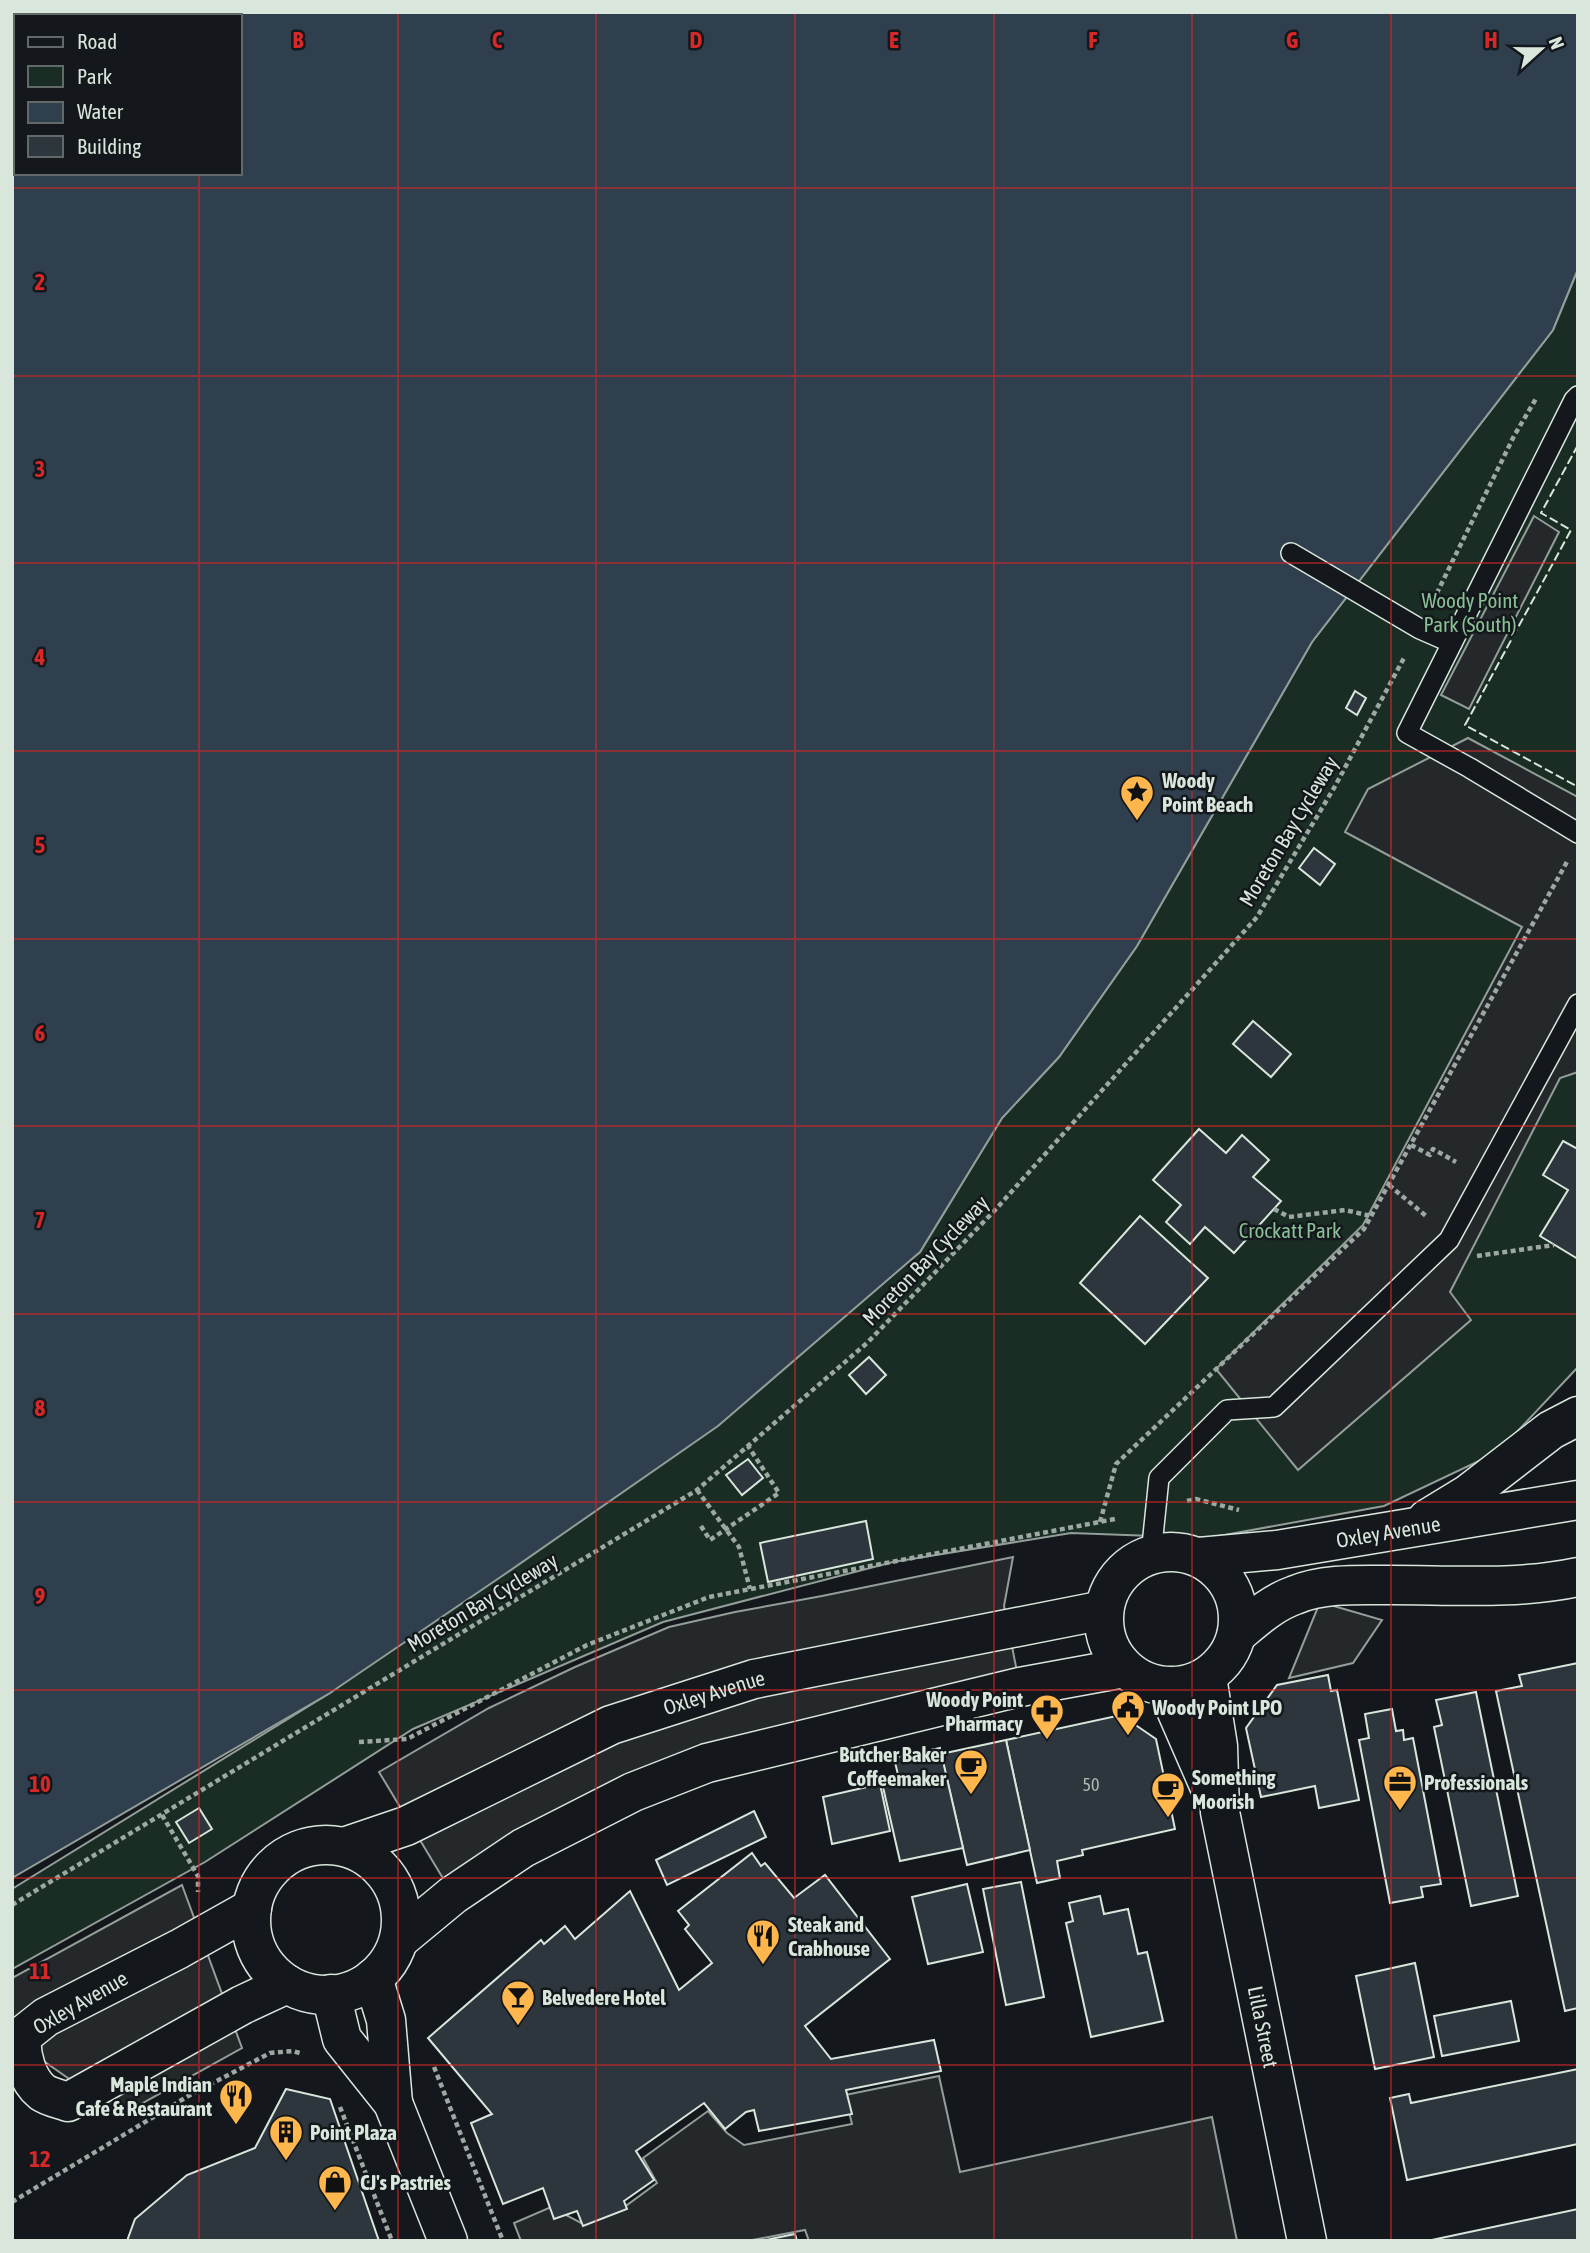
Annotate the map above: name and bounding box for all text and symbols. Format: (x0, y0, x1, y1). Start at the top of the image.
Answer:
legend (14, 14, 242, 175)
north arrow (1506, 14, 1576, 84)
text: B (293, 27, 304, 53)
text: C (492, 27, 503, 53)
text: D (690, 27, 703, 53)
text: E (889, 27, 899, 53)
text: F (1088, 27, 1098, 53)
text: G (1286, 27, 1298, 53)
text: H (1484, 27, 1498, 53)
text: Road (77, 29, 117, 53)
text: N (1545, 34, 1569, 52)
text: Park (77, 64, 112, 88)
text: Water (77, 99, 124, 123)
text: Building (77, 134, 141, 158)
text: 2 (35, 269, 45, 295)
text: 3 (35, 456, 45, 482)
park label: Woody Point Park (South) (1422, 588, 1518, 636)
text: 4 (34, 644, 46, 670)
street label: Moreton Bay Cycleway (1234, 751, 1342, 910)
place label: Woody Point Beach (1161, 768, 1253, 816)
place icon: Woody Point Beach (1118, 773, 1156, 822)
text: 5 (35, 832, 46, 858)
text: 6 (35, 1020, 46, 1046)
street label: Moreton Bay Cycleway (857, 1190, 993, 1330)
text: 7 (35, 1207, 45, 1233)
park label: Crockatt Park (1239, 1218, 1341, 1242)
text: 8 (35, 1395, 46, 1421)
street label: Oxley Avenue (1334, 1511, 1442, 1552)
street label: Moreton Bay Cycleway (403, 1548, 562, 1656)
text: 9 (35, 1583, 46, 1609)
street label: Oxley Avenue (660, 1665, 767, 1719)
place label: Woody Point Pharmacy (925, 1687, 1023, 1735)
public building icon: Woody Point LPO (1109, 1688, 1147, 1737)
pharmacy icon: Woody Point Pharmacy (1028, 1692, 1066, 1741)
place label: Woody Point LPO (1151, 1695, 1282, 1719)
place label: Butcher Baker Coffeemaker (839, 1742, 947, 1790)
cafe icon: Butcher Baker Coffeemaker (952, 1747, 990, 1796)
office icon: Professionals (1381, 1763, 1419, 1812)
place label: Something Moorish (1192, 1765, 1277, 1813)
cafe icon: Something Moorish (1149, 1770, 1187, 1819)
place label: Professionals (1424, 1770, 1529, 1794)
text: 10 (29, 1771, 51, 1797)
house number: 50 (1083, 1774, 1099, 1795)
place label: Steak and Crabhouse (788, 1912, 870, 1960)
restaurant icon: Steak and Crabhouse (744, 1917, 782, 1966)
text: 11 (29, 1958, 51, 1984)
street label: Oxley Avenue (28, 1965, 132, 2039)
bar icon: Belvedere Hotel (499, 1978, 537, 2027)
street label: Lilla Street (1244, 1984, 1284, 2070)
place label: Belvedere Hotel (542, 1985, 666, 2009)
place label: Maple Indian Cafe & Restaurant (76, 2072, 212, 2120)
restaurant icon: Maple Indian Cafe & Restaurant (217, 2077, 255, 2126)
building icon: Point Plaza (267, 2113, 305, 2162)
place label: Point Plaza (310, 2120, 397, 2144)
text: 12 (29, 2146, 51, 2172)
shop icon: CJ's Pastries (316, 2163, 354, 2212)
place label: CJ's Pastries (360, 2170, 452, 2194)

